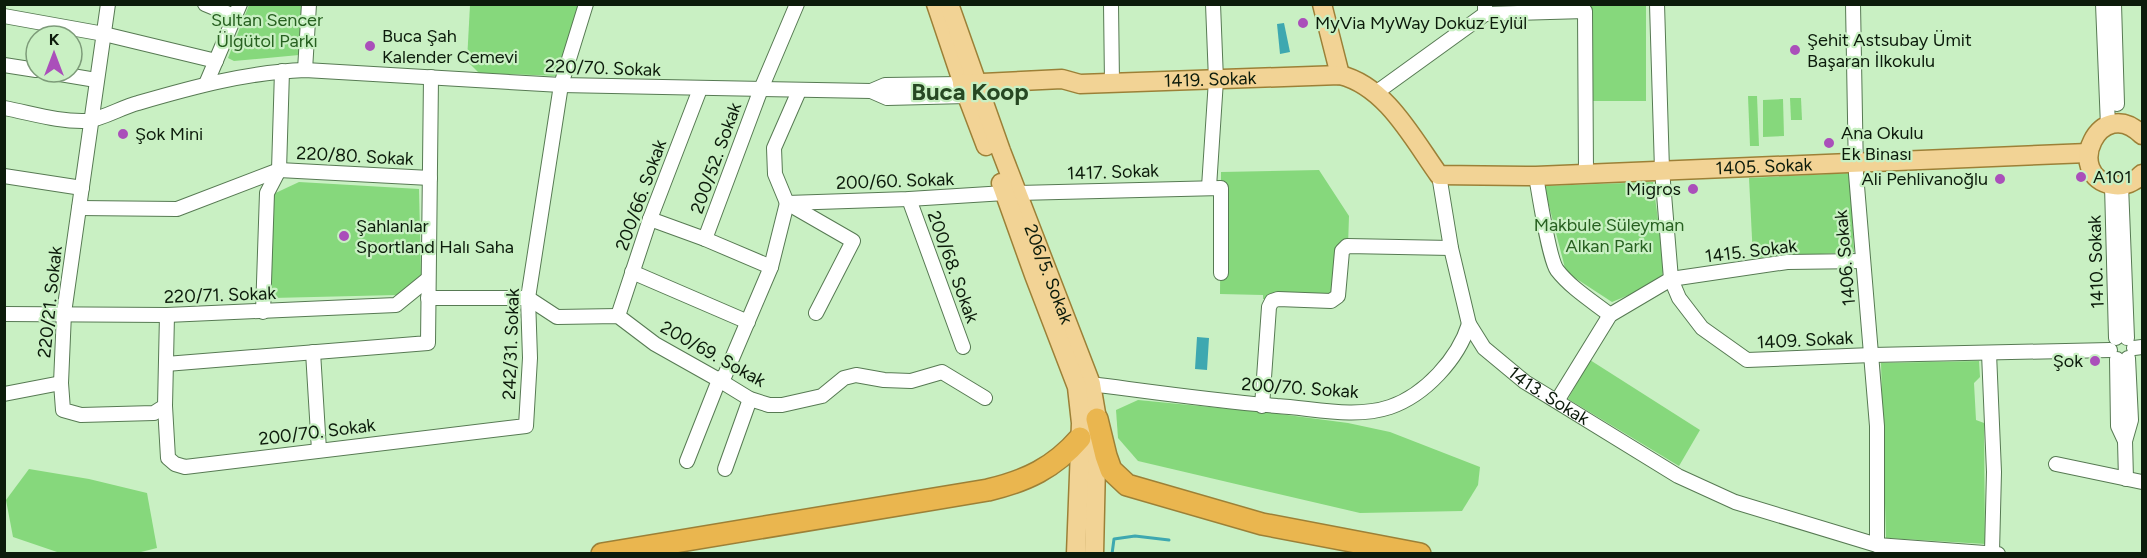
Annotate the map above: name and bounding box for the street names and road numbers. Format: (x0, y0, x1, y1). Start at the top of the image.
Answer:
street label: 220/70. Sokak (545, 55, 662, 81)
street label: 1419. Sokak (1164, 67, 1257, 92)
street label: 200/52. Sokak (686, 99, 746, 217)
street label: 200/66. Sokak (611, 136, 671, 254)
street label: 220/80. Sokak (296, 142, 414, 170)
street label: 1405. Sokak (1715, 153, 1813, 180)
street label: 1417. Sokak (1067, 159, 1160, 185)
street label: 200/60. Sokak (836, 168, 955, 194)
street label: 200/68. Sokak (923, 208, 984, 326)
street label: 1406. Sokak (1830, 209, 1860, 307)
street label: 1410. Sokak (2083, 215, 2109, 309)
street label: 206/5. Sokak (1019, 221, 1078, 328)
street label: 1415. Sokak (1704, 234, 1799, 268)
street label: 220/21. Sokak (33, 245, 67, 359)
street label: 220/71. Sokak (164, 282, 277, 308)
street label: 242/31. Sokak (498, 288, 524, 400)
street label: 200/69. Sokak (657, 316, 770, 392)
street label: 1409. Sokak (1756, 326, 1854, 354)
street label: 1413. Sokak (1504, 362, 1594, 430)
street label: 200/70. Sokak (1241, 373, 1360, 403)
street label: 200/70. Sokak (257, 414, 377, 450)

